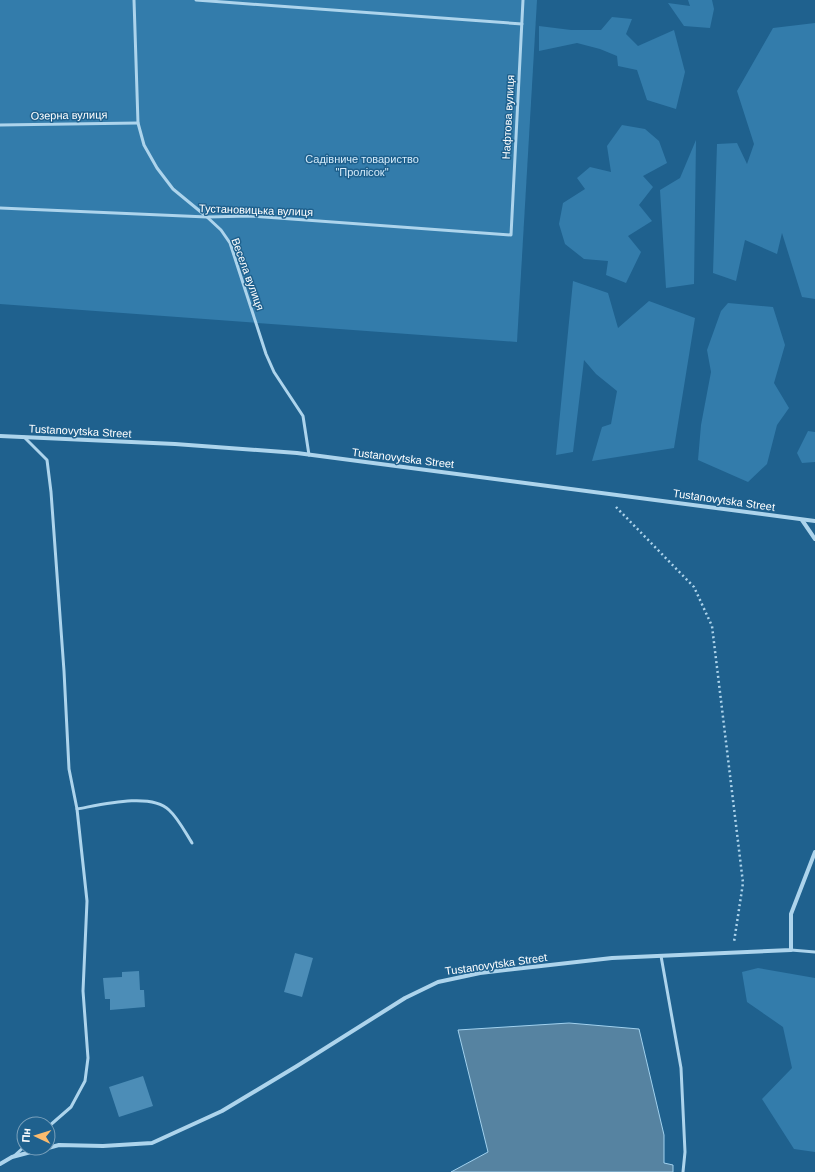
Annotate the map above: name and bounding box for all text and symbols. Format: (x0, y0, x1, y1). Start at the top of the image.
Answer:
street label: Нафтова вулиця (500, 74, 516, 159)
street label: Озерна вулиця (31, 108, 107, 122)
park label: Садівниче товариство "Пролісок" (305, 153, 419, 178)
street label: Тустановицька вулиця (199, 202, 313, 218)
street label: Весела вулиця (229, 236, 267, 312)
street label: Tustanovytska Street (28, 422, 132, 440)
street label: Tustanovytska Street (351, 446, 455, 470)
street label: Tustanovytska Street (672, 487, 776, 513)
street label: Tustanovytska Street (444, 951, 548, 977)
north arrow (16, 1116, 56, 1156)
text: Пн (20, 1128, 33, 1143)

